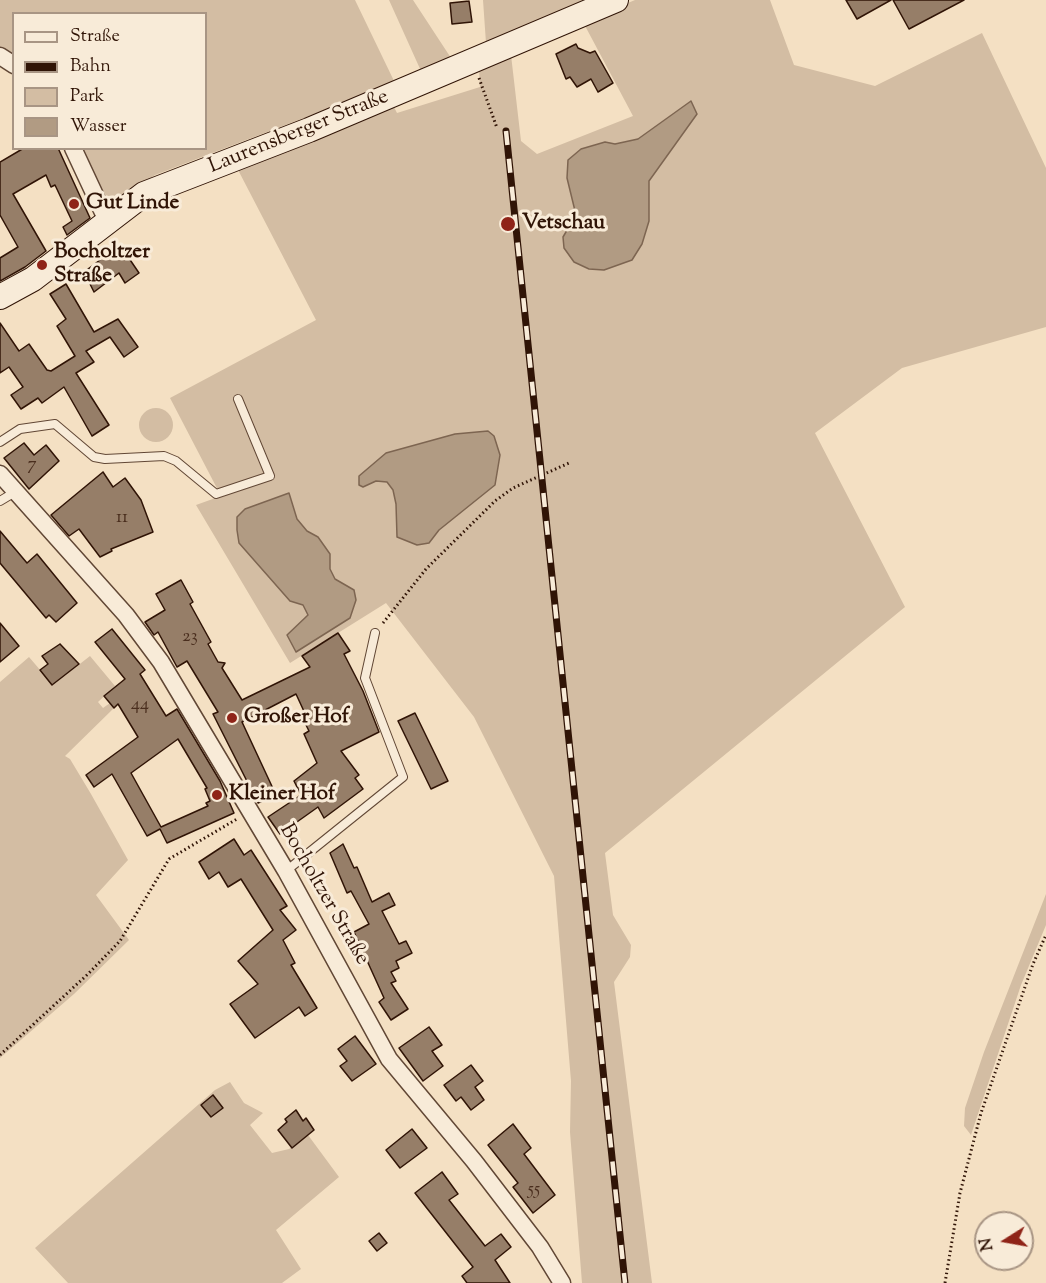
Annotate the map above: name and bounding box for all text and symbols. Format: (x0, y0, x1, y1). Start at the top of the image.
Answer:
legend (12, 12, 207, 150)
text: Straße (70, 24, 120, 50)
text: Bahn (70, 54, 111, 80)
text: Park (70, 84, 104, 110)
street label: Laurensberger Straße (205, 85, 393, 181)
text: Wasser (70, 114, 127, 140)
place label: Gut Linde (86, 191, 179, 217)
marker: Gut Linde (67, 197, 81, 211)
place label: Vetschau (522, 211, 605, 237)
marker: Vetschau (499, 215, 517, 233)
place label: Bocholtzer Straße (54, 240, 150, 290)
marker: Bocholtzer Straße (35, 258, 49, 272)
house number: 7 (27, 455, 37, 477)
house number: 11 (116, 508, 128, 530)
house number: 23 (182, 627, 198, 649)
house number: 44 (131, 695, 149, 717)
place label: Großer Hof (244, 705, 349, 731)
marker: Großer Hof (225, 711, 239, 725)
place label: Kleiner Hof (229, 782, 335, 808)
marker: Kleiner Hof (210, 788, 224, 802)
street label: Bocholtzer Straße (272, 820, 374, 970)
house number: 55 (528, 1180, 540, 1202)
north arrow (974, 1211, 1034, 1271)
text: N (975, 1236, 1000, 1253)

